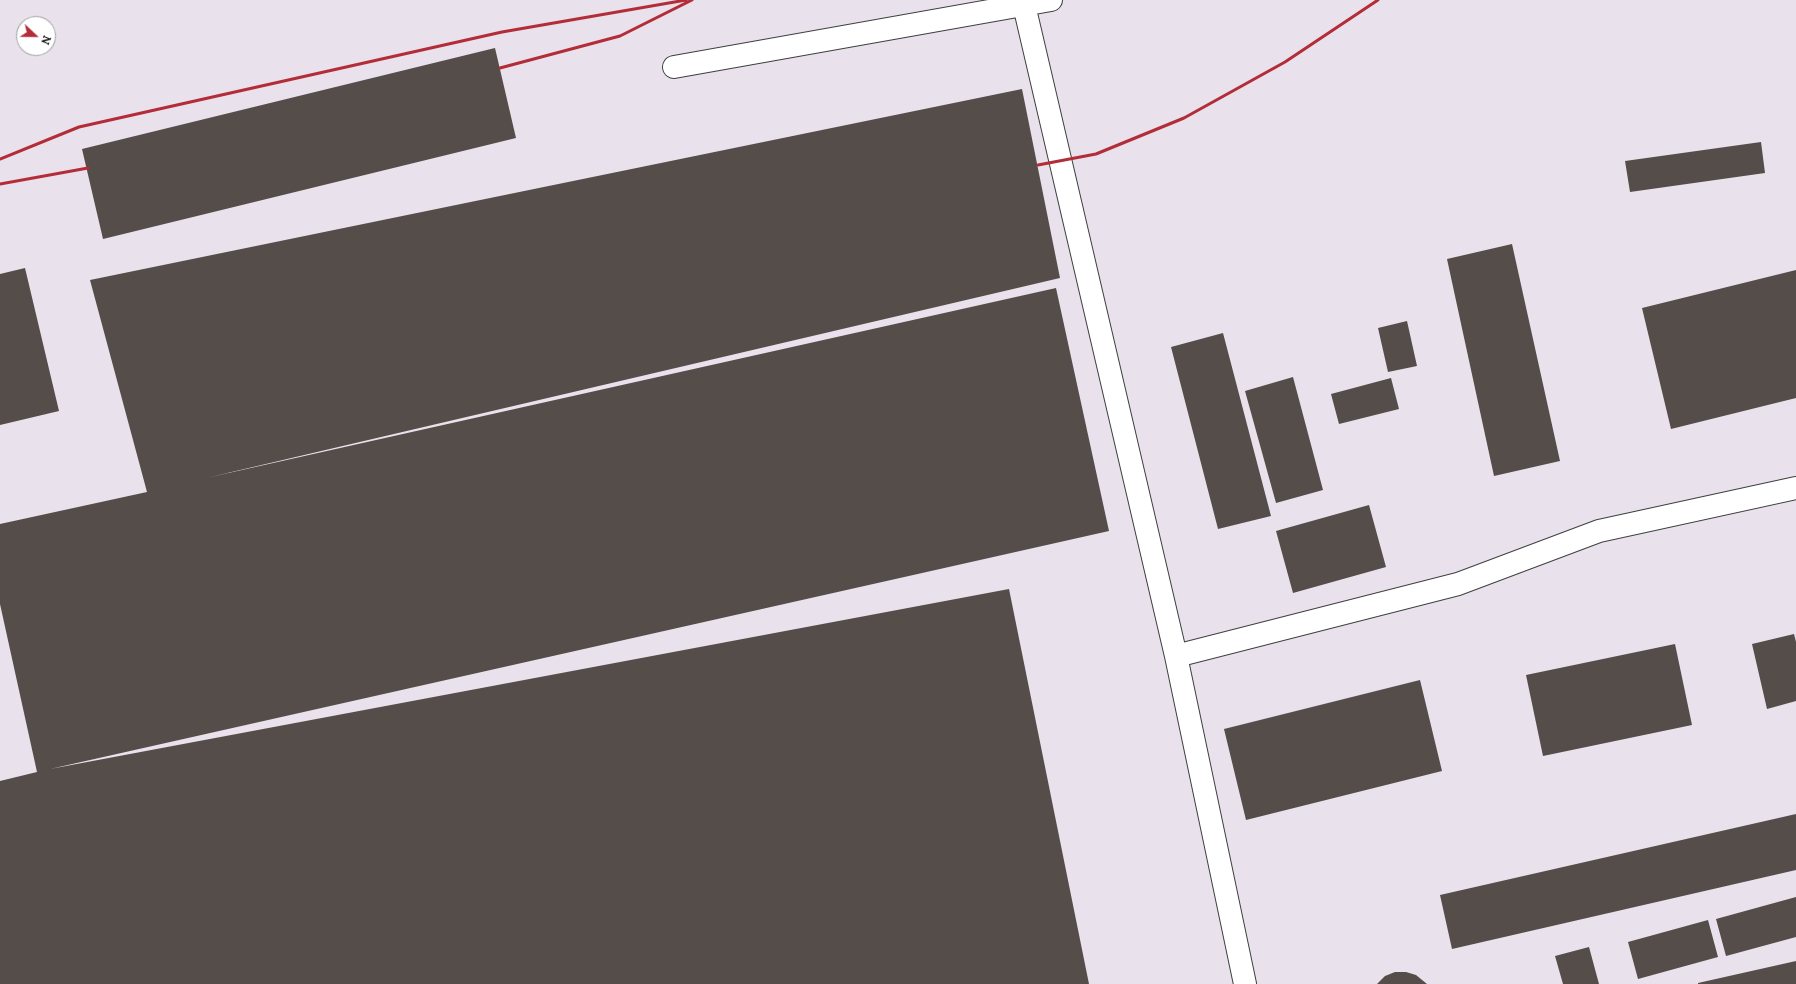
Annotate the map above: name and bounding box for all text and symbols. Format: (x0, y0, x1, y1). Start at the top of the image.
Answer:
north arrow (16, 16, 56, 56)
text: N (38, 34, 54, 47)

